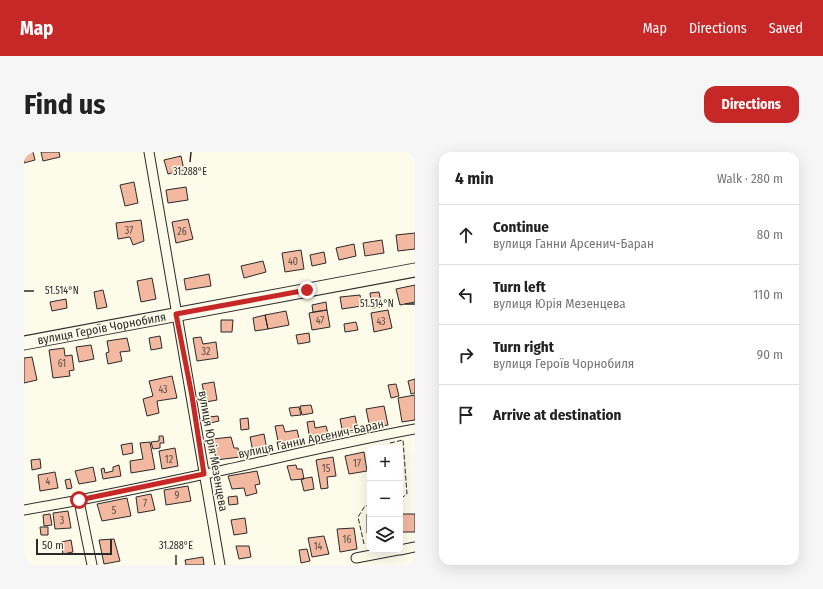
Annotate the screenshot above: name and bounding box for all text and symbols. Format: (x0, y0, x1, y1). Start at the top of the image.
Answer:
text: Map (20, 17, 53, 40)
text: Map (643, 20, 667, 37)
text: Directions (689, 20, 747, 37)
text: Saved (769, 20, 803, 37)
button: Directions (704, 86, 799, 123)
text: Find us (24, 88, 106, 121)
text: 31.288°E (173, 166, 207, 178)
text: 4 min (455, 168, 494, 189)
text: Walk · 280 m (717, 171, 783, 186)
text: Continue (493, 218, 549, 236)
icon: ahead (455, 224, 477, 246)
house number: 37 (125, 225, 133, 237)
house number: 26 (177, 226, 187, 238)
text: 80 m (757, 227, 783, 242)
text: вулиця Ганни Арсенич-Баран (493, 236, 654, 251)
house number: 40 (288, 256, 298, 268)
text: Turn left (493, 278, 546, 296)
route end (298, 281, 316, 299)
icon: left (455, 284, 477, 306)
text: 51.514°N (45, 285, 79, 297)
text: 110 m (753, 287, 783, 302)
text: вулиця Юрія Мезенцева (493, 296, 626, 311)
text: 51.514°N (360, 298, 394, 310)
street label: вулиця Героїв Чорнобиля (36, 310, 167, 347)
house number: 47 (316, 315, 324, 327)
house number: 43 (376, 316, 386, 328)
text: Turn right (493, 338, 554, 356)
icon: right (455, 344, 477, 366)
house number: 32 (202, 346, 211, 358)
text: 90 m (757, 347, 783, 362)
text: вулиця Героїв Чорнобиля (493, 356, 634, 371)
house number: 61 (58, 358, 66, 370)
house number: 43 (158, 384, 168, 396)
street label: вулиця Юрія Мезенцева (195, 389, 231, 513)
icon: arrive (455, 404, 477, 426)
text: Arrive at destination (493, 406, 621, 424)
street label: вулиця Ганни Арсенич-Баран (237, 417, 385, 461)
map controls (367, 445, 403, 553)
button: + (367, 445, 403, 481)
house number: 12 (165, 454, 174, 466)
house number: 17 (353, 458, 361, 470)
house number: 15 (322, 463, 331, 475)
house number: 4 (46, 476, 51, 488)
button: − (367, 481, 403, 517)
house number: 9 (175, 490, 180, 502)
route start (70, 491, 88, 509)
house number: 7 (143, 498, 147, 510)
house number: 5 (112, 505, 117, 517)
house number: 3 (60, 515, 65, 527)
button: layers (367, 517, 403, 553)
house number: 16 (343, 534, 351, 546)
scale bar (36, 537, 112, 556)
text: 50 m (42, 539, 64, 552)
text: 31.288°E (159, 540, 193, 552)
house number: 14 (314, 541, 323, 553)

